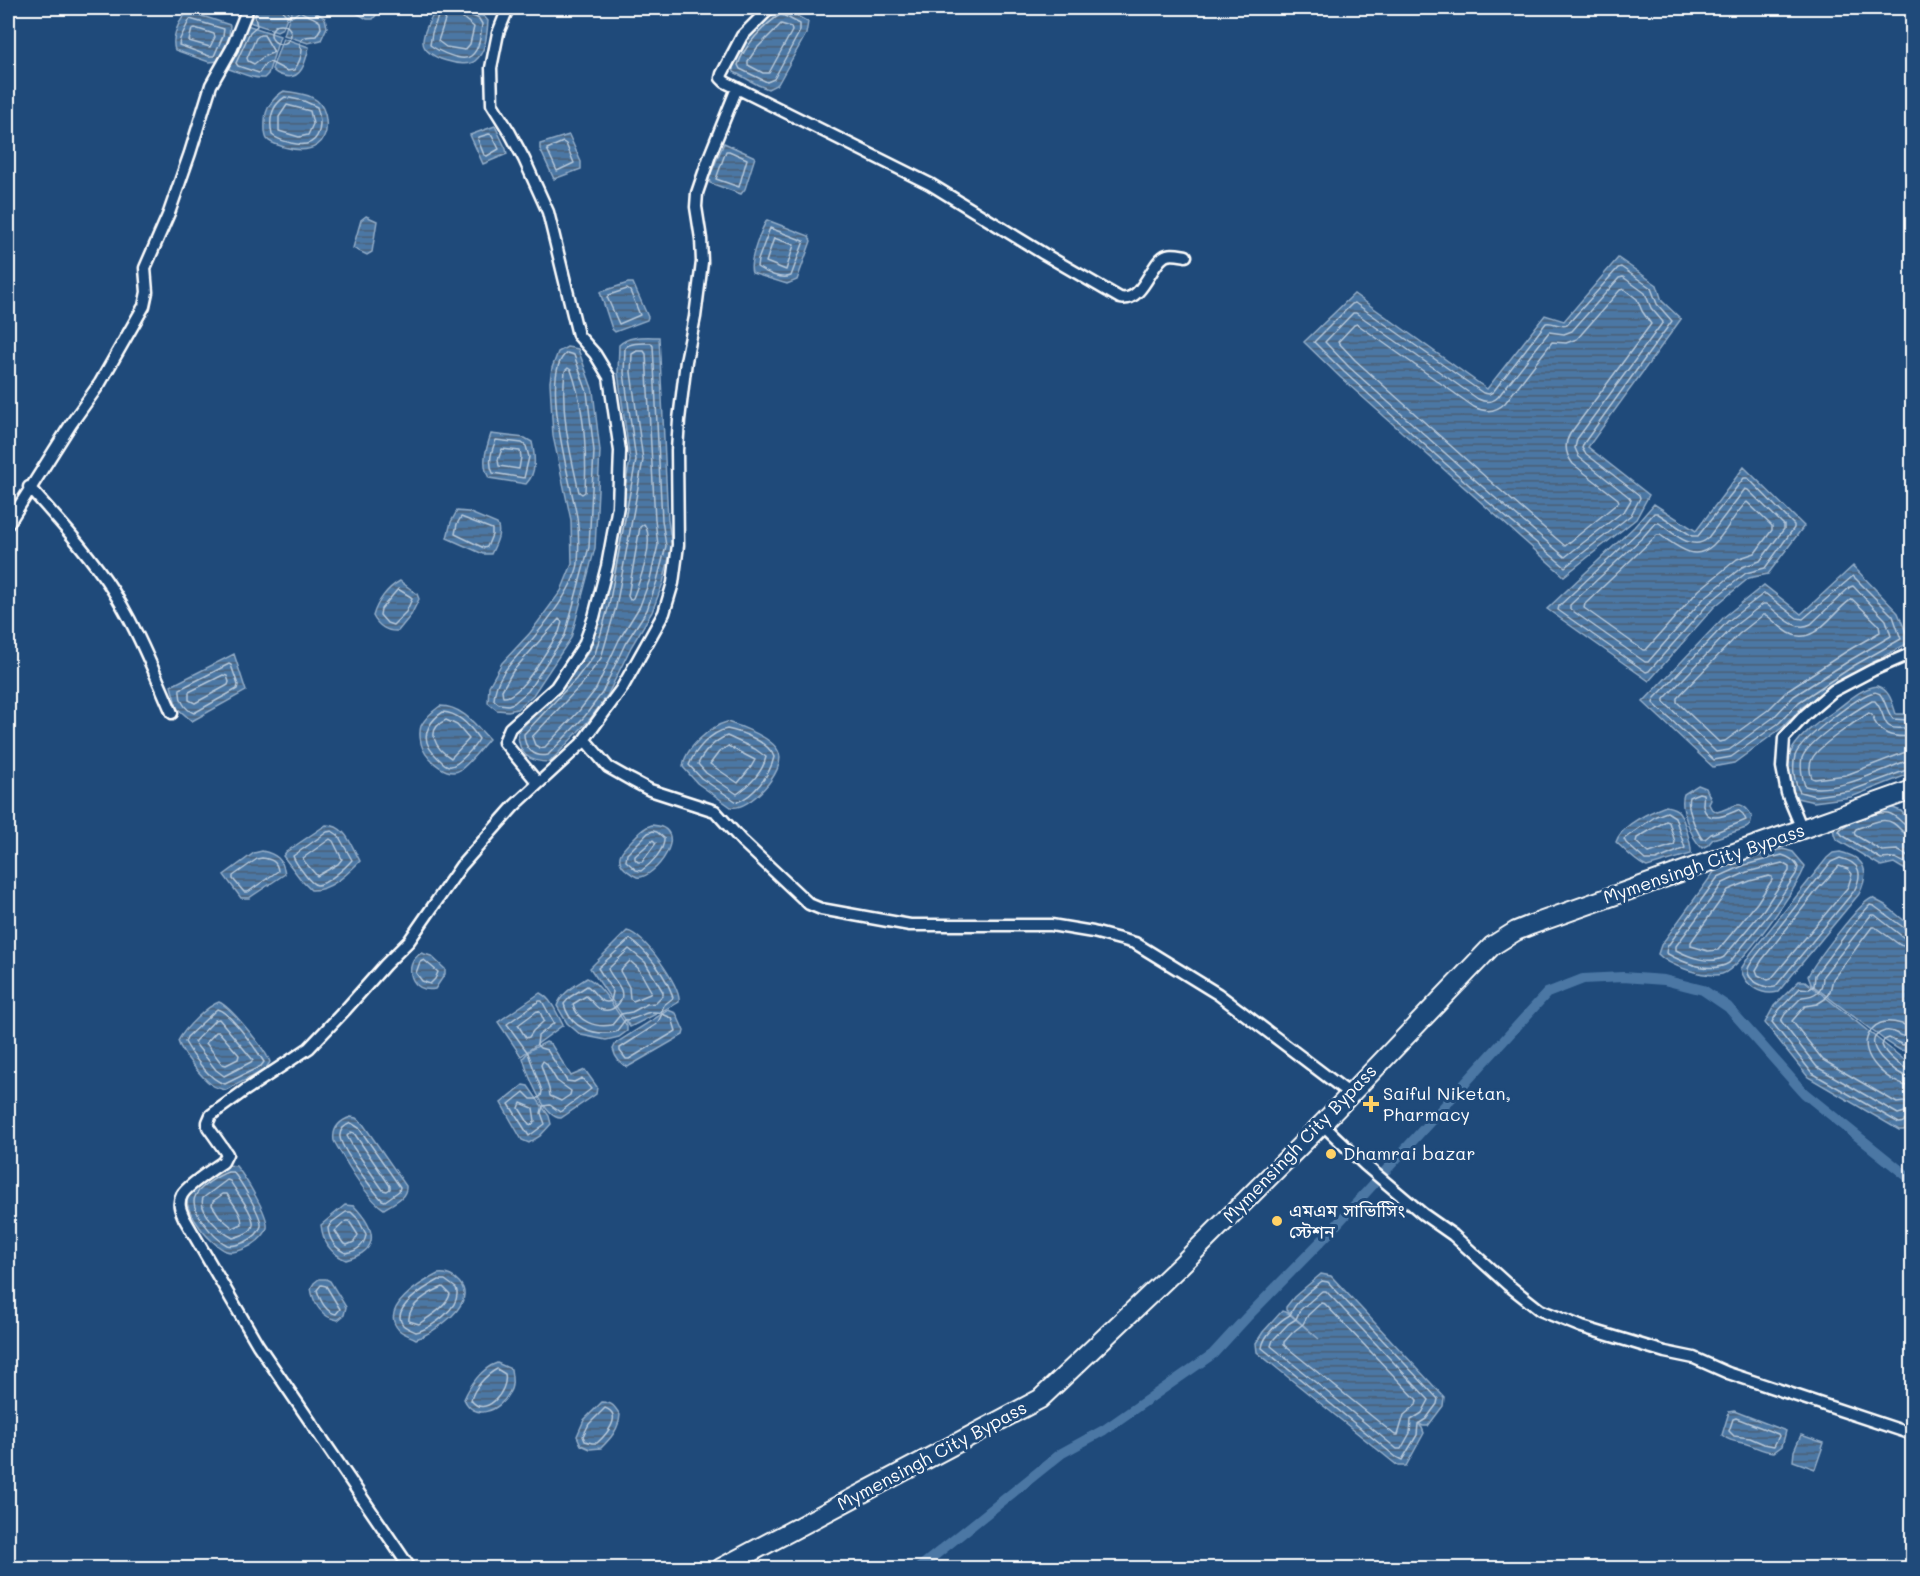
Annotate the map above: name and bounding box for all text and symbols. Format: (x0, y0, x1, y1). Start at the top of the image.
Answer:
street label: Mymensingh City Bypass (1600, 817, 1808, 909)
street label: Mymensingh City Bypass (1217, 1059, 1381, 1228)
place label: Saiful Niketan, Pharmacy (1383, 1081, 1511, 1126)
marker: Saiful Niketan, Pharmacy (1364, 1097, 1378, 1111)
place label: Dhamrai bazar (1343, 1141, 1476, 1165)
marker: Dhamrai bazar (1324, 1147, 1338, 1161)
place label: এমএম সাভ‌িসি‌িং স্ট‌েশন (1289, 1198, 1405, 1243)
marker: এমএম সাভ‌িসি‌িং স্ট‌েশন (1270, 1214, 1284, 1228)
street label: Mymensingh City Bypass (832, 1395, 1031, 1515)

